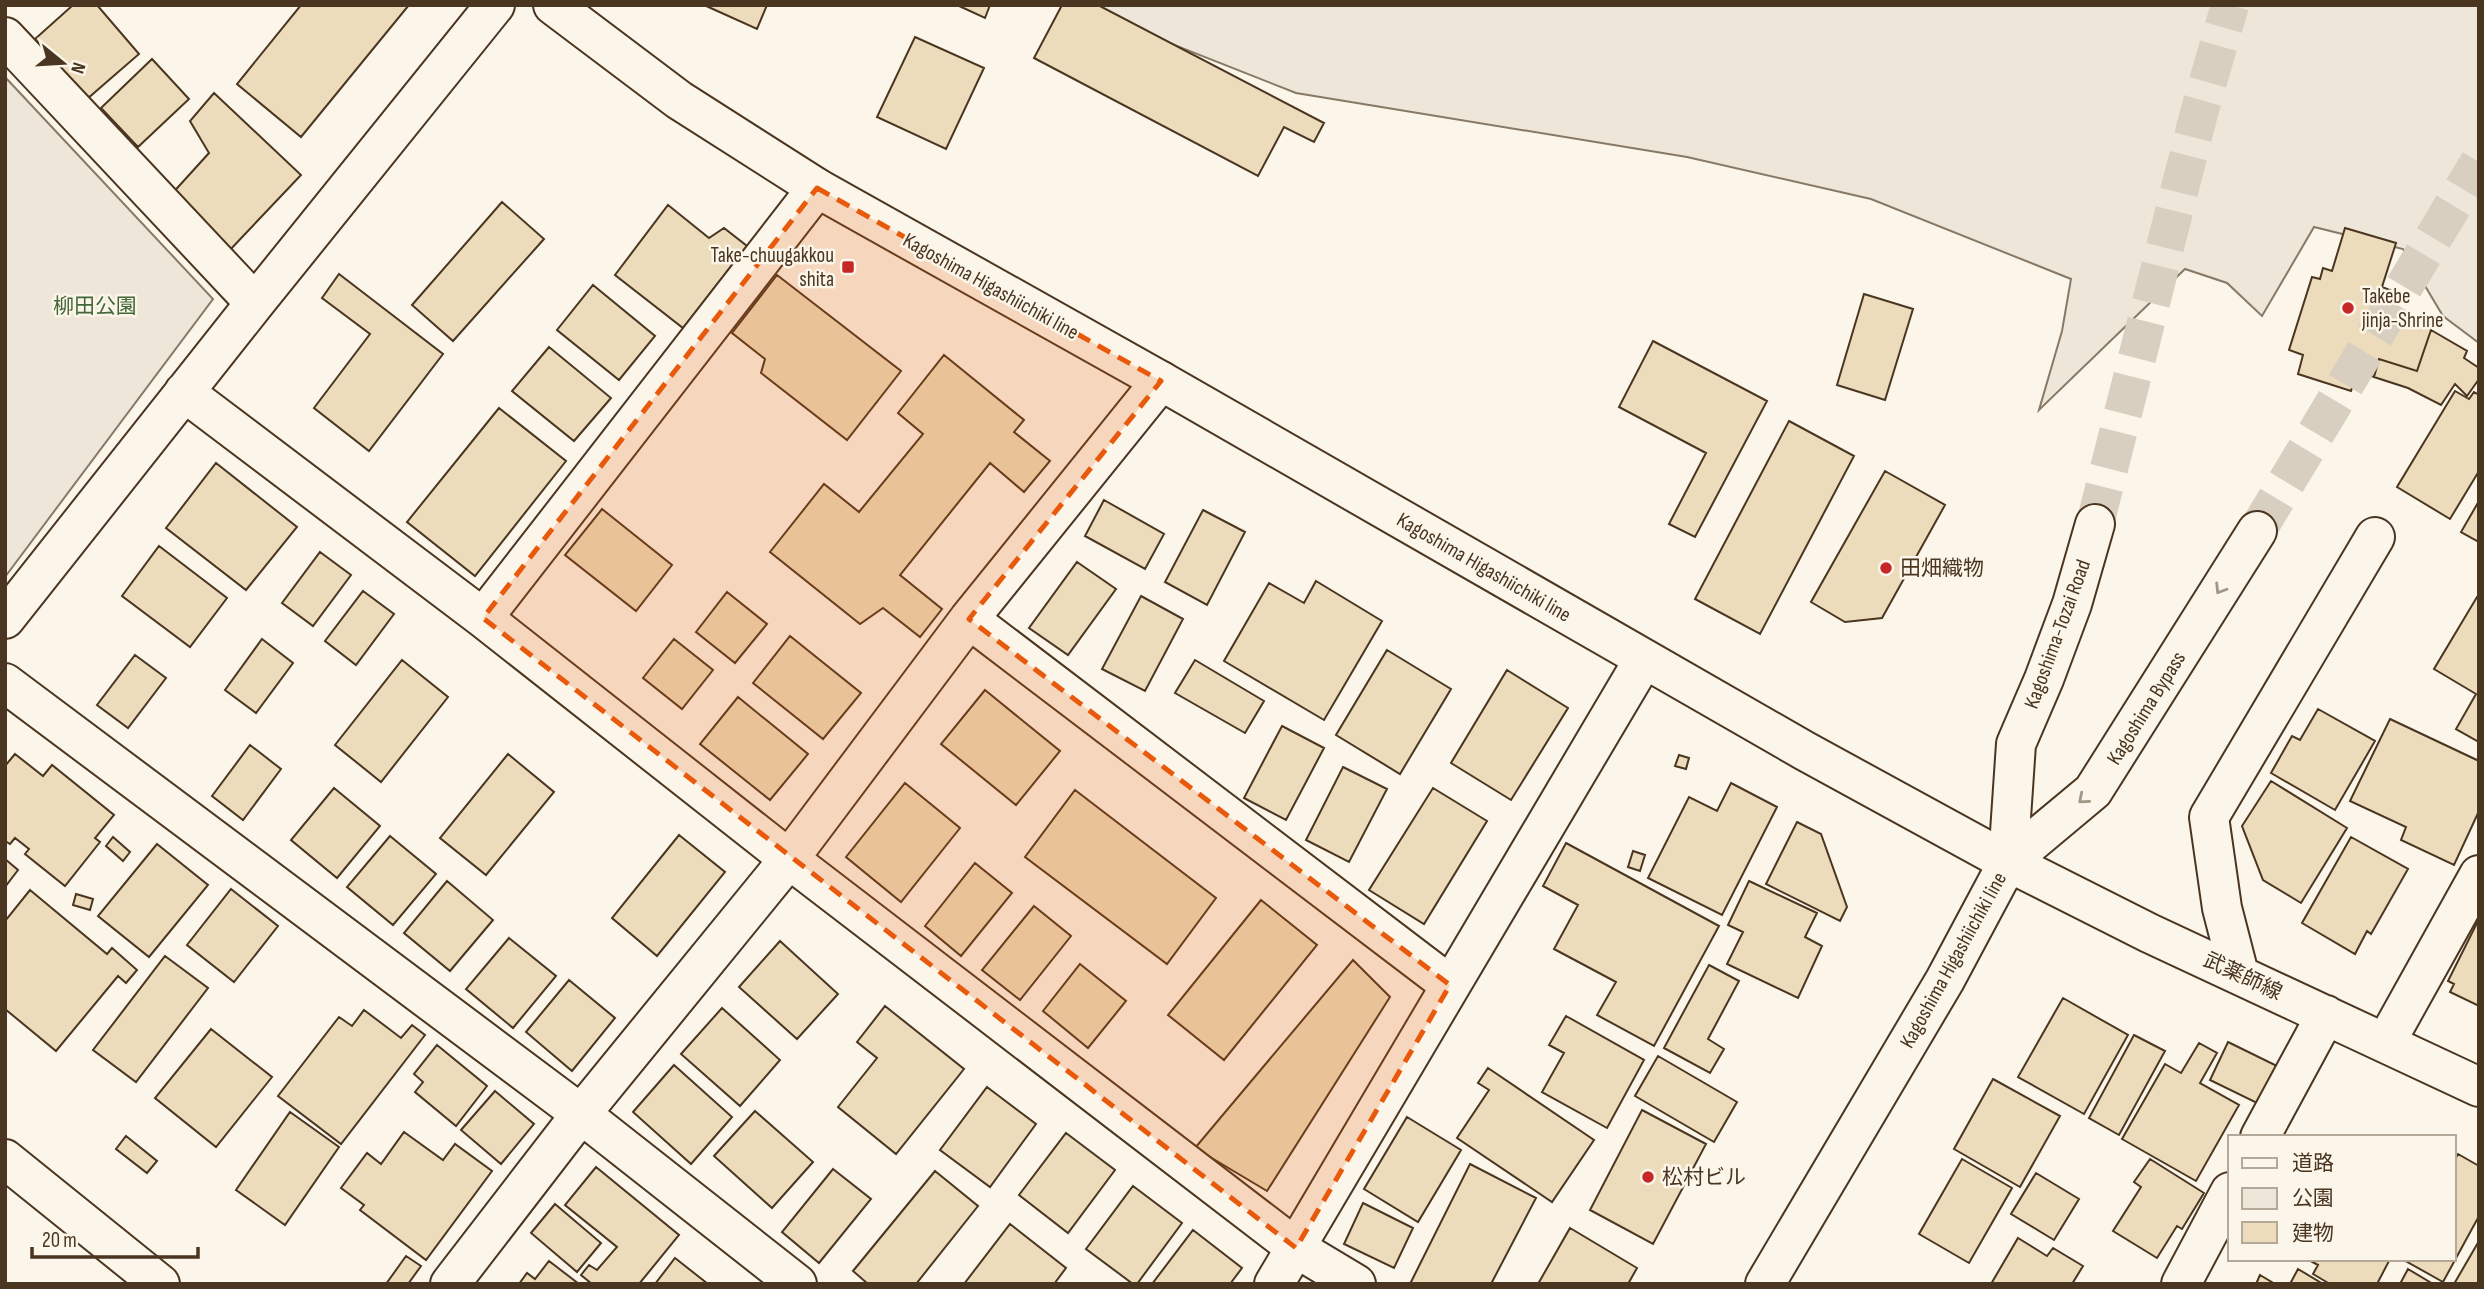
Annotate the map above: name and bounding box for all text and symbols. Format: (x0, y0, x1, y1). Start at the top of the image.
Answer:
north arrow (28, 28, 98, 98)
text: N (65, 59, 90, 76)
street label: Kagoshima Higashiichiki line (898, 228, 1083, 345)
place label: Take-chuugakkou shita (711, 243, 834, 292)
marker: Take-chuugakkou shita (840, 259, 856, 275)
place label: Takebe jinja-Shrine (2361, 284, 2443, 333)
park label: 柳田公園 (53, 294, 137, 319)
marker: Takebe jinja-Shrine (2340, 300, 2356, 316)
street label: Kagoshima Higashiichiki line (1392, 507, 1575, 628)
place label: 田畑織物 (1900, 556, 1984, 581)
street label: Kagoshima-Tozai Road (2019, 556, 2096, 712)
marker: 田畑織物 (1878, 560, 1894, 576)
one-way arrow (2216, 581, 2229, 594)
street label: Kagoshima Bypass (2102, 647, 2191, 769)
one-way arrow (2079, 791, 2091, 804)
street label: Kagoshima Higashiichiki line (1895, 868, 2012, 1053)
street label: 武薬師線 (2199, 947, 2286, 1006)
legend (2228, 1135, 2456, 1261)
text: 道路 (2292, 1151, 2334, 1176)
place label: 松村ビル (1662, 1165, 1746, 1190)
marker: 松村ビル (1640, 1169, 1656, 1185)
text: 公園 (2292, 1186, 2334, 1211)
scale bar (32, 1216, 198, 1260)
text: 建物 (2292, 1221, 2334, 1246)
text: 20 m (42, 1228, 77, 1253)

